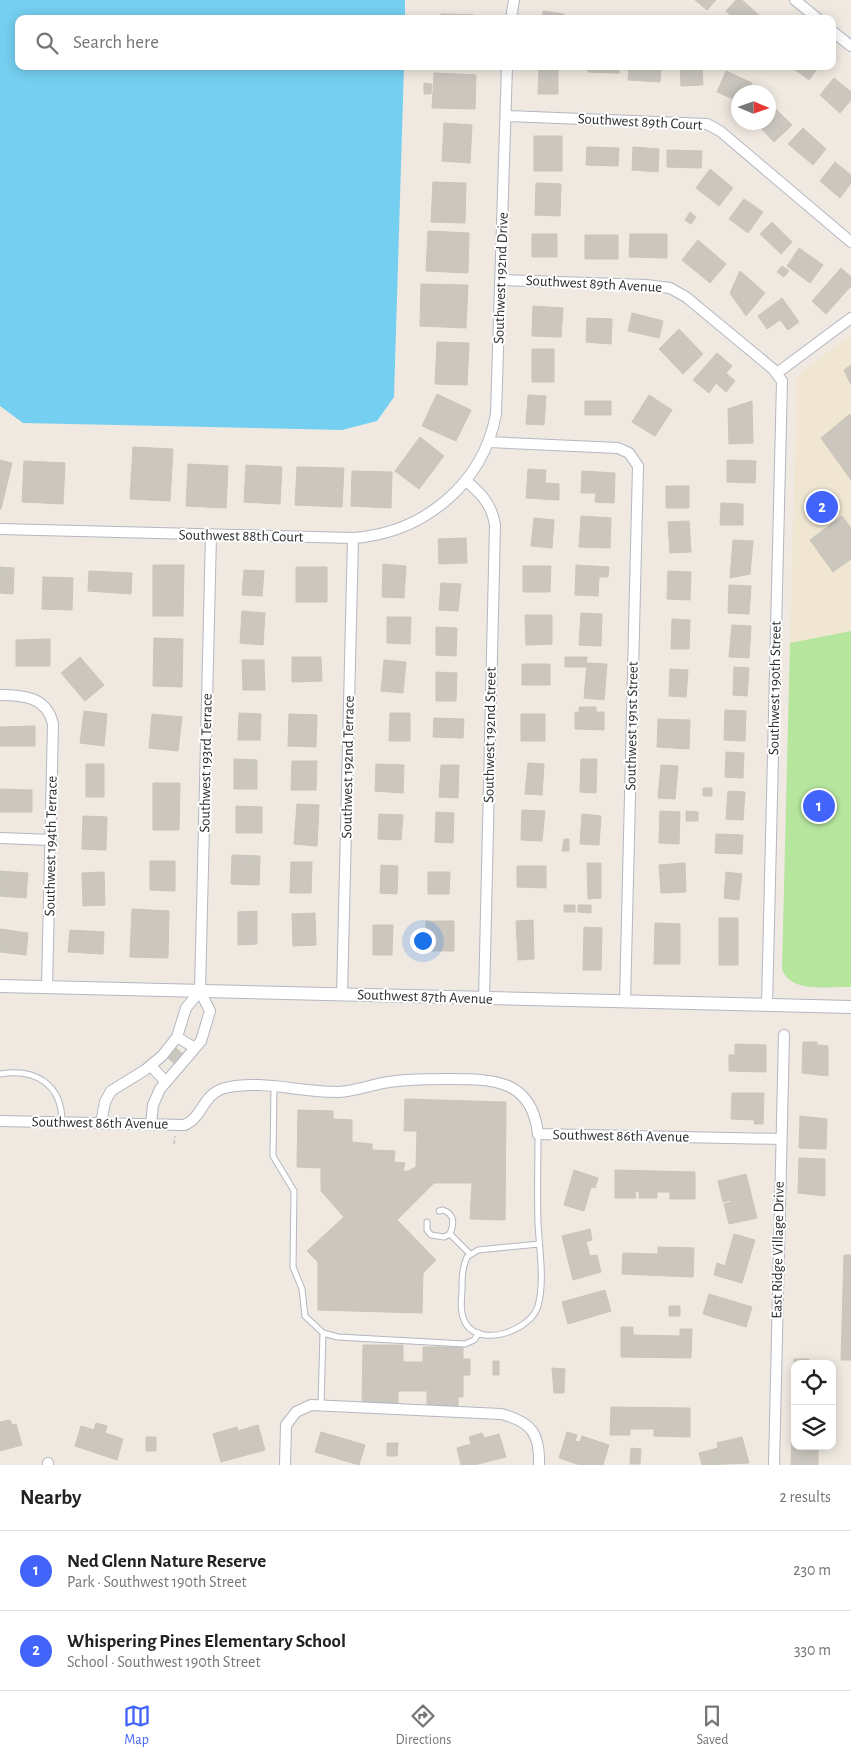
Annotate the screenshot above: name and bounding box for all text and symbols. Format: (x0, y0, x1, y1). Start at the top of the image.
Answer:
search box (15, 15, 836, 70)
icon: search (33, 29, 61, 57)
text: Search here (73, 33, 159, 52)
north arrow (731, 85, 776, 130)
street label: Southwest 89th Court (577, 111, 703, 133)
street label: Southwest 192nd Drive (491, 212, 511, 344)
street label: Southwest 89th Avenue (525, 273, 663, 295)
pin: 2 (806, 488, 838, 526)
street label: Southwest 88th Court (178, 527, 304, 545)
street label: Southwest 190th Street (766, 621, 784, 755)
street label: Southwest 191st Street (623, 661, 641, 791)
street label: Southwest 192nd Street (481, 667, 499, 803)
street label: Southwest 193rd Terrace (197, 693, 215, 833)
street label: Southwest 192nd Terrace (339, 695, 357, 839)
street label: Southwest 194th Terrace (42, 775, 60, 916)
pin: 1 (803, 787, 835, 825)
your location (410, 928, 436, 954)
street label: Southwest 87th Avenue (357, 987, 493, 1007)
street label: Southwest 86th Avenue (32, 1114, 169, 1132)
street label: Southwest 86th Avenue (553, 1127, 690, 1145)
street label: East Ridge Village Drive (769, 1181, 787, 1319)
map controls (791, 1360, 836, 1450)
button: locate (791, 1360, 836, 1405)
button: layers (791, 1405, 836, 1450)
text: Nearby (20, 1487, 81, 1508)
text: 2 results (779, 1489, 831, 1505)
text: Ned Glenn Nature Reserve (67, 1552, 266, 1571)
text: 1 (33, 1562, 39, 1578)
text: 230 m (793, 1562, 831, 1578)
text: Park · Southwest 190th Street (67, 1574, 247, 1590)
text: Whispering Pines Elementary School (67, 1632, 346, 1651)
text: 2 (32, 1642, 40, 1658)
text: 330 m (794, 1642, 831, 1658)
text: School · Southwest 190th Street (67, 1654, 261, 1670)
tab: Map (123, 1702, 151, 1749)
tab: Directions (396, 1702, 451, 1749)
tab: Saved (696, 1702, 728, 1749)

